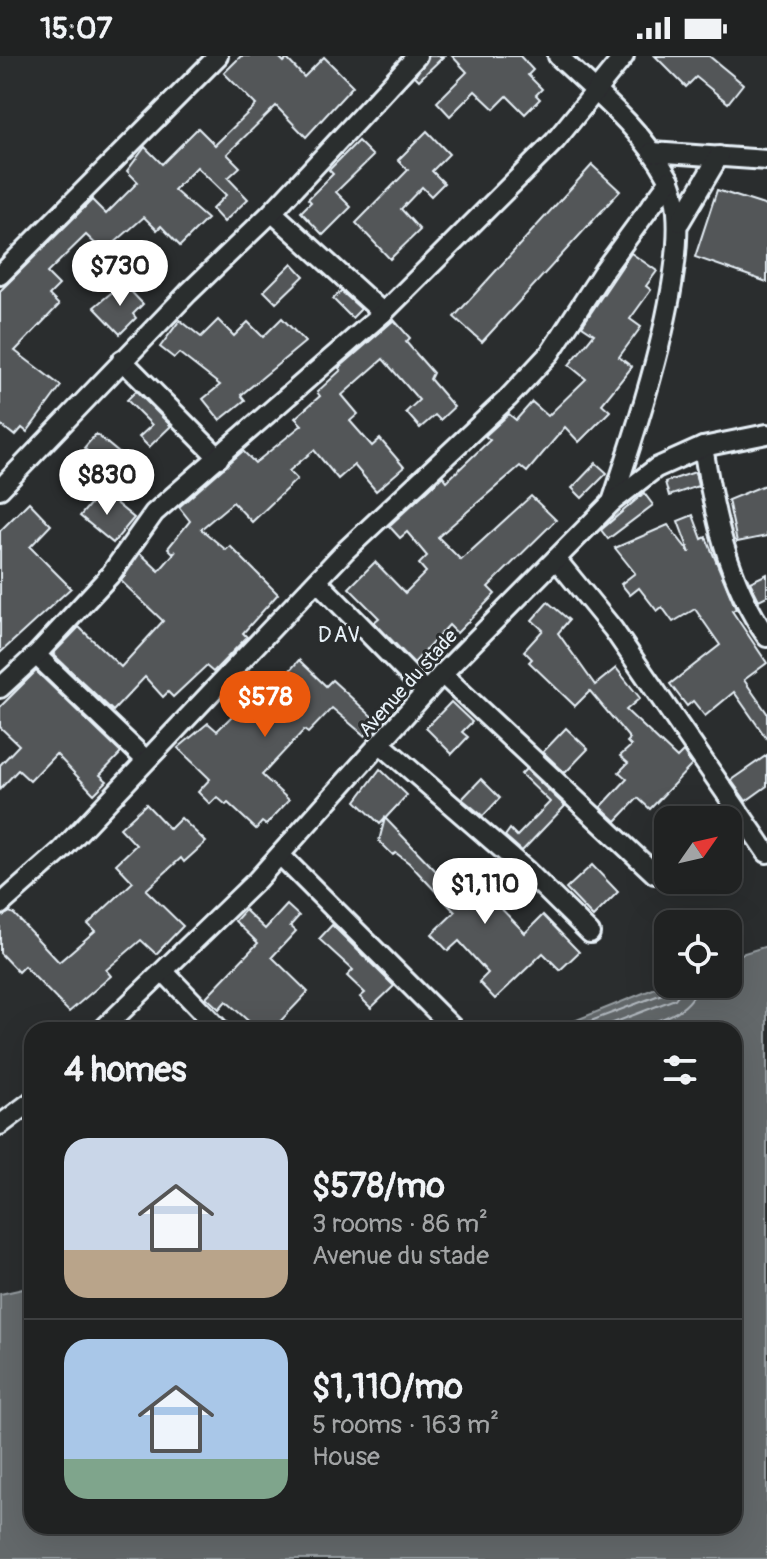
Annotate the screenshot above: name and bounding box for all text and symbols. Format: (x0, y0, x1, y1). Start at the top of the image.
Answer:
text: 15:07 (40, 10, 112, 47)
pin: $730 (73, 240, 167, 308)
text: $730 (90, 250, 150, 282)
pin: $830 (60, 449, 154, 517)
text: $830 (77, 459, 137, 491)
district label: DAV (318, 621, 362, 649)
street label: Avenue du stade (353, 624, 463, 742)
pin: $578 (218, 671, 312, 739)
text: $578 (237, 681, 293, 713)
north arrow (654, 806, 742, 894)
map controls (654, 806, 742, 998)
pin: $1,110 (420, 858, 550, 926)
text: $1,110 (451, 868, 519, 900)
button: locate (654, 910, 742, 998)
icon: filters (658, 1048, 702, 1092)
text: 4 homes (64, 1049, 186, 1092)
text: $578/mo (312, 1165, 445, 1208)
icon: home (128, 1170, 224, 1266)
text: 3 rooms · 86 m² (312, 1208, 488, 1240)
text: Avenue du stade (312, 1240, 489, 1272)
text: $1,110/mo (312, 1366, 463, 1409)
icon: home (128, 1371, 224, 1467)
text: 5 rooms · 163 m² (312, 1409, 499, 1441)
text: House (312, 1441, 380, 1473)

